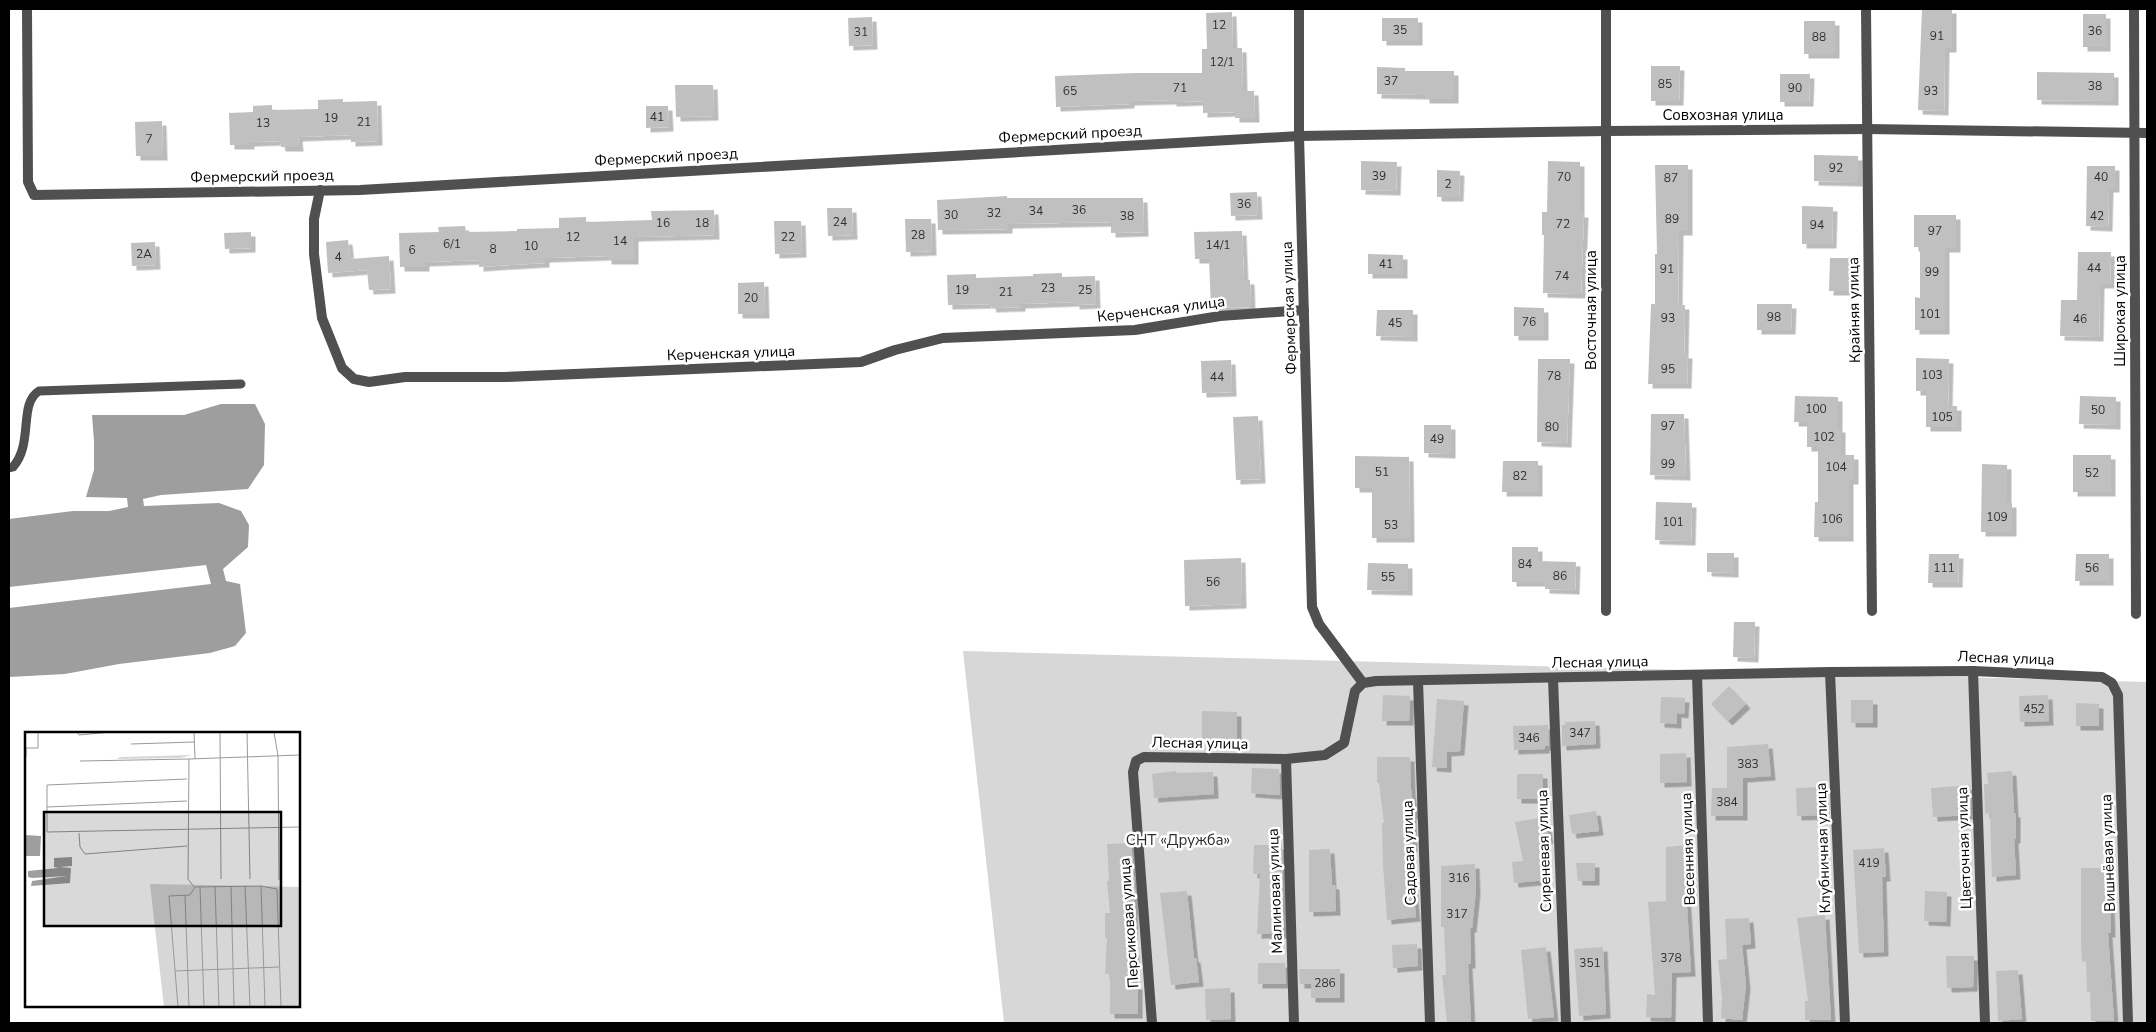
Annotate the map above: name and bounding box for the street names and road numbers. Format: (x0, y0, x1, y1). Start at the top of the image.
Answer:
street label: Совхозная улица (1662, 105, 1784, 125)
street label: Фермерский проезд (998, 120, 1142, 148)
street label: Фермерский проезд (594, 143, 738, 171)
street label: Фермерский проезд (190, 165, 334, 187)
street label: Фермерская улица (1277, 241, 1301, 375)
street label: Восточная улица (1581, 250, 1601, 370)
street label: Широкая улица (2110, 255, 2130, 367)
street label: Крайняя улица (1843, 257, 1865, 363)
street label: Керченская улица (1096, 291, 1226, 327)
street label: Керченская улица (666, 341, 796, 365)
street label: Лесная улица (1957, 646, 2055, 670)
street label: Лесная улица (1551, 651, 1649, 673)
street label: Лесная улица (1151, 732, 1249, 754)
street label: Клубничная улица (1811, 782, 1835, 914)
street label: Цветочная улица (1952, 787, 1976, 909)
street label: Сиреневая улица (1532, 789, 1556, 913)
street label: Весенняя улица (1676, 792, 1700, 906)
street label: Вишнёвая улица (2096, 794, 2120, 912)
street label: Садовая улица (1397, 800, 1421, 906)
street label: Малиновая улица (1263, 828, 1287, 954)
street label: Персиковая улица (1114, 857, 1144, 989)

